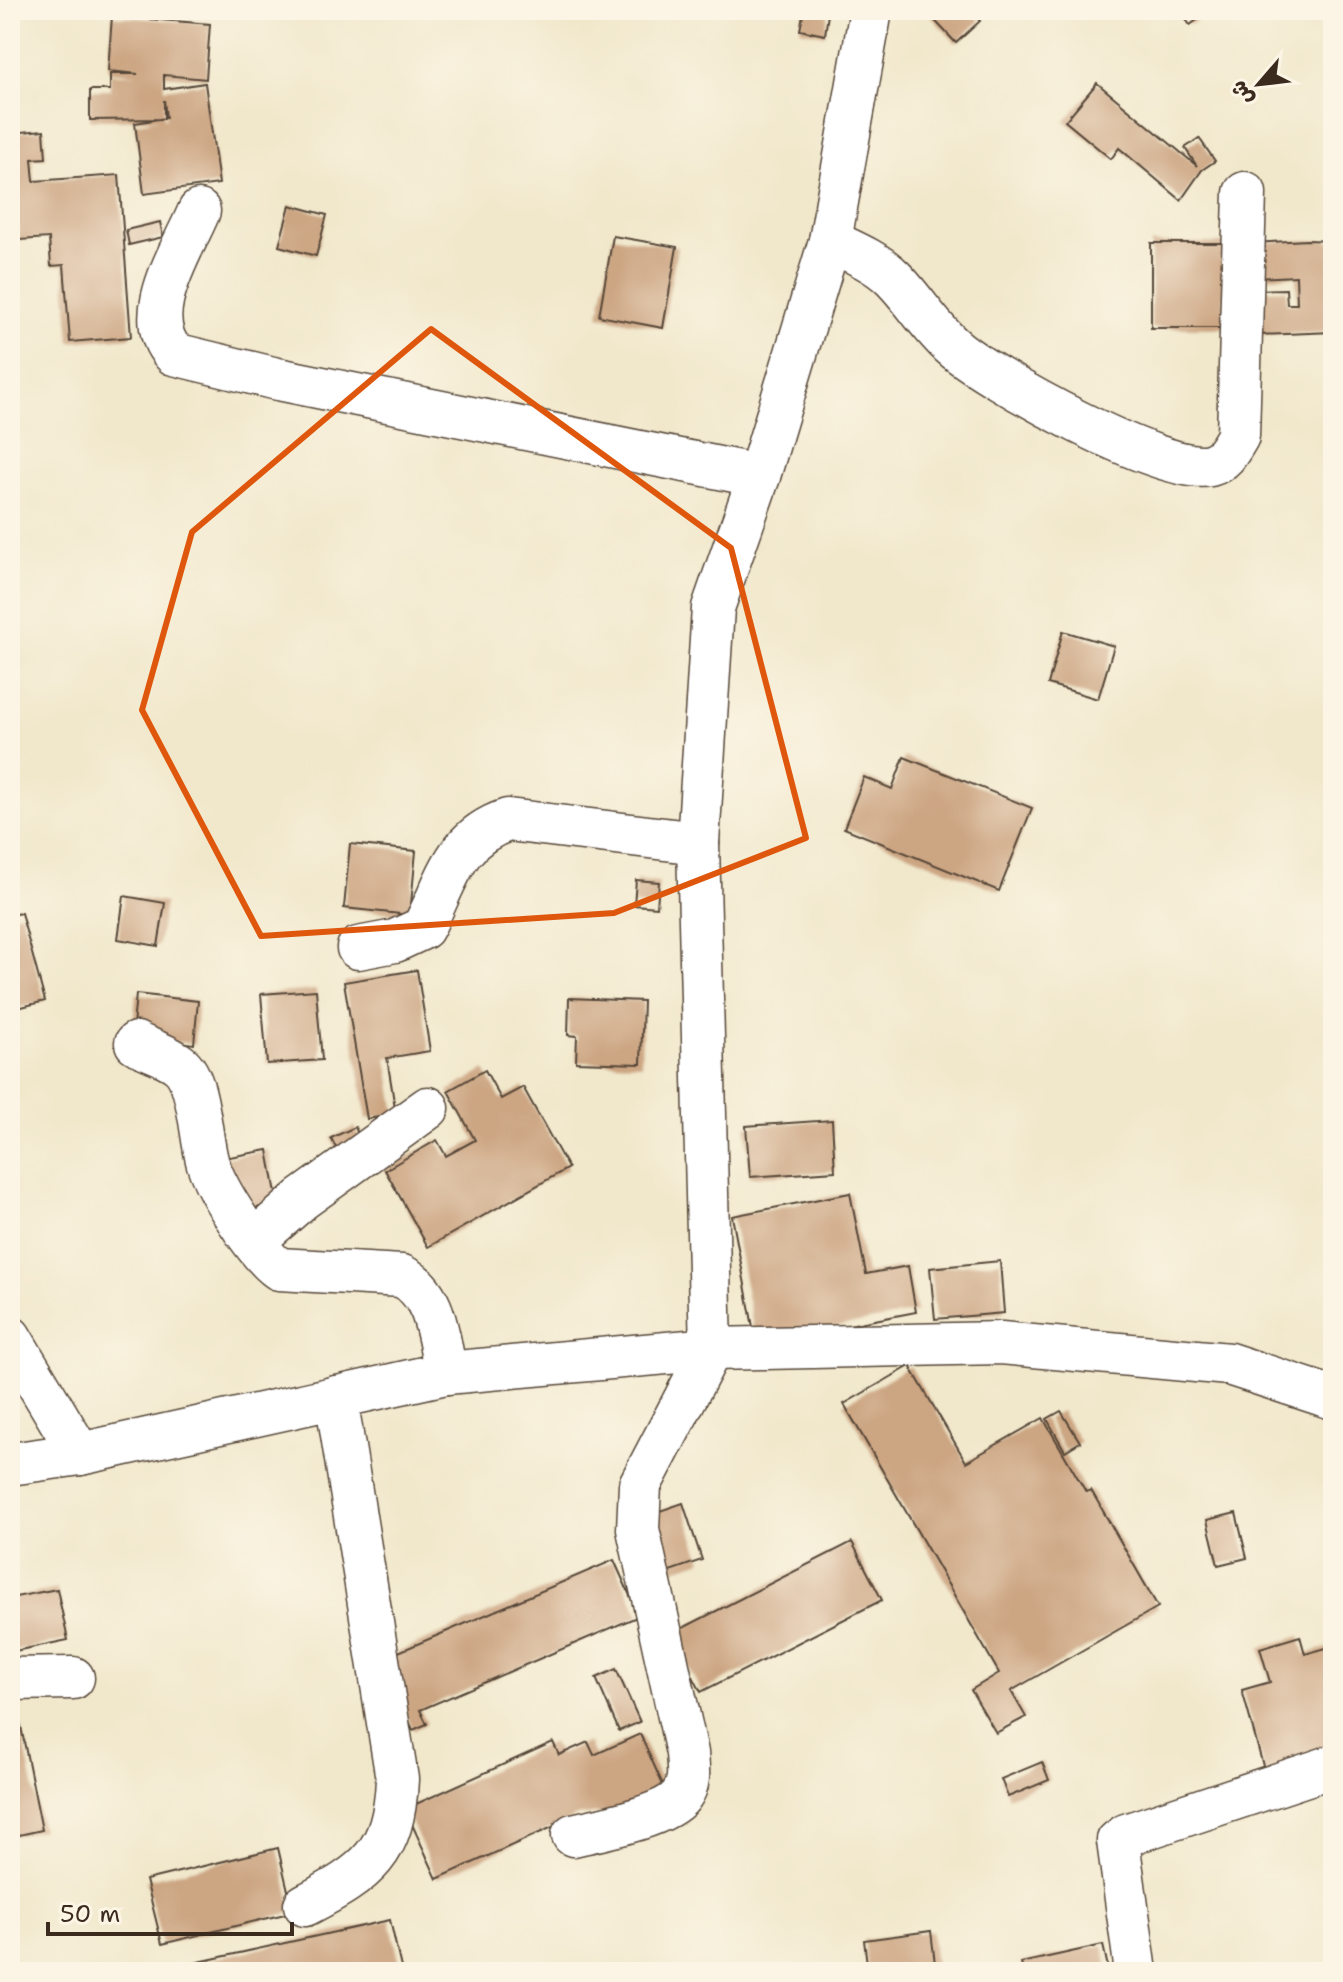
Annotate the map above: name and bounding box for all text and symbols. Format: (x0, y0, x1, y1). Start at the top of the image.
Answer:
north arrow (1219, 44, 1299, 124)
text: ش (1223, 76, 1260, 111)
scale bar (48, 1886, 292, 1936)
text: 50 m (60, 1898, 120, 1930)

